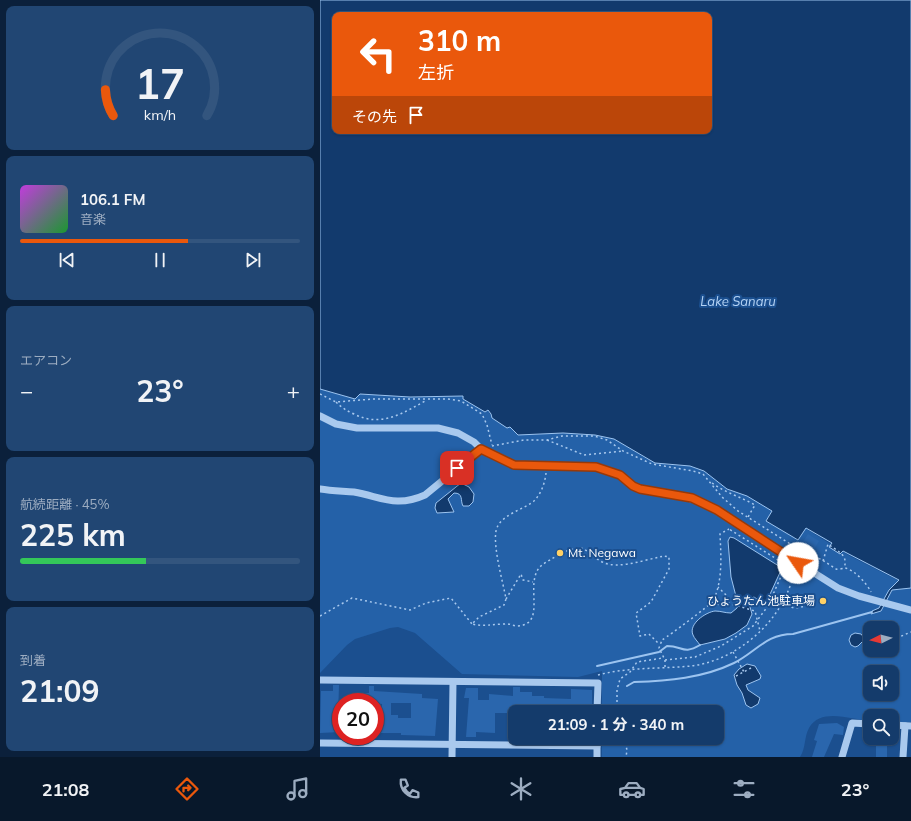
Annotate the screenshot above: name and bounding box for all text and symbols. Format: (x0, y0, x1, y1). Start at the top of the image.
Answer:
text: 310 m (418, 23, 501, 58)
icon: left (352, 28, 404, 80)
text: 17 (135, 57, 185, 109)
text: 左折 (418, 61, 454, 84)
icon: arrive (405, 104, 427, 126)
text: km/h (144, 106, 176, 124)
text: その先 (352, 107, 397, 126)
text: 106.1 FM (80, 190, 145, 209)
text: 音楽 (80, 211, 106, 227)
icon: previous (56, 249, 78, 271)
icon: pause (149, 249, 171, 271)
icon: next (242, 249, 264, 271)
water label: Lake Sanaru (700, 293, 776, 309)
text: エアコン (20, 352, 72, 368)
text: 23° (136, 372, 184, 410)
text: − (20, 377, 33, 405)
text: + (287, 377, 300, 405)
pin (440, 451, 474, 485)
icon: arrive (446, 457, 468, 479)
text: 航続距離 · 45% (20, 496, 110, 512)
text: 225 km (20, 516, 126, 554)
position arrow (777, 542, 819, 584)
place label: Mt. Negawa (568, 545, 636, 560)
marker: Mt. Negawa (555, 548, 565, 558)
place label: ひょうたん池駐車場 (707, 593, 815, 608)
marker: ひょうたん池駐車場 (818, 596, 828, 606)
north arrow (863, 621, 899, 657)
map controls (863, 621, 899, 745)
text: 到着 (20, 652, 46, 668)
button: sound (863, 665, 899, 701)
text: 21:09 (20, 672, 99, 710)
speed limit sign: 20 (332, 693, 384, 745)
button: search (863, 709, 899, 745)
text: 21:09 · 1 分 · 340 m (548, 715, 684, 734)
icon: directions (173, 775, 201, 803)
icon: music (284, 775, 312, 803)
icon: phone (395, 775, 423, 803)
icon: climate (507, 775, 535, 803)
icon: car (618, 775, 646, 803)
icon: filters (730, 775, 758, 803)
text: 21:08 (42, 778, 89, 801)
text: 23° (841, 778, 869, 801)

